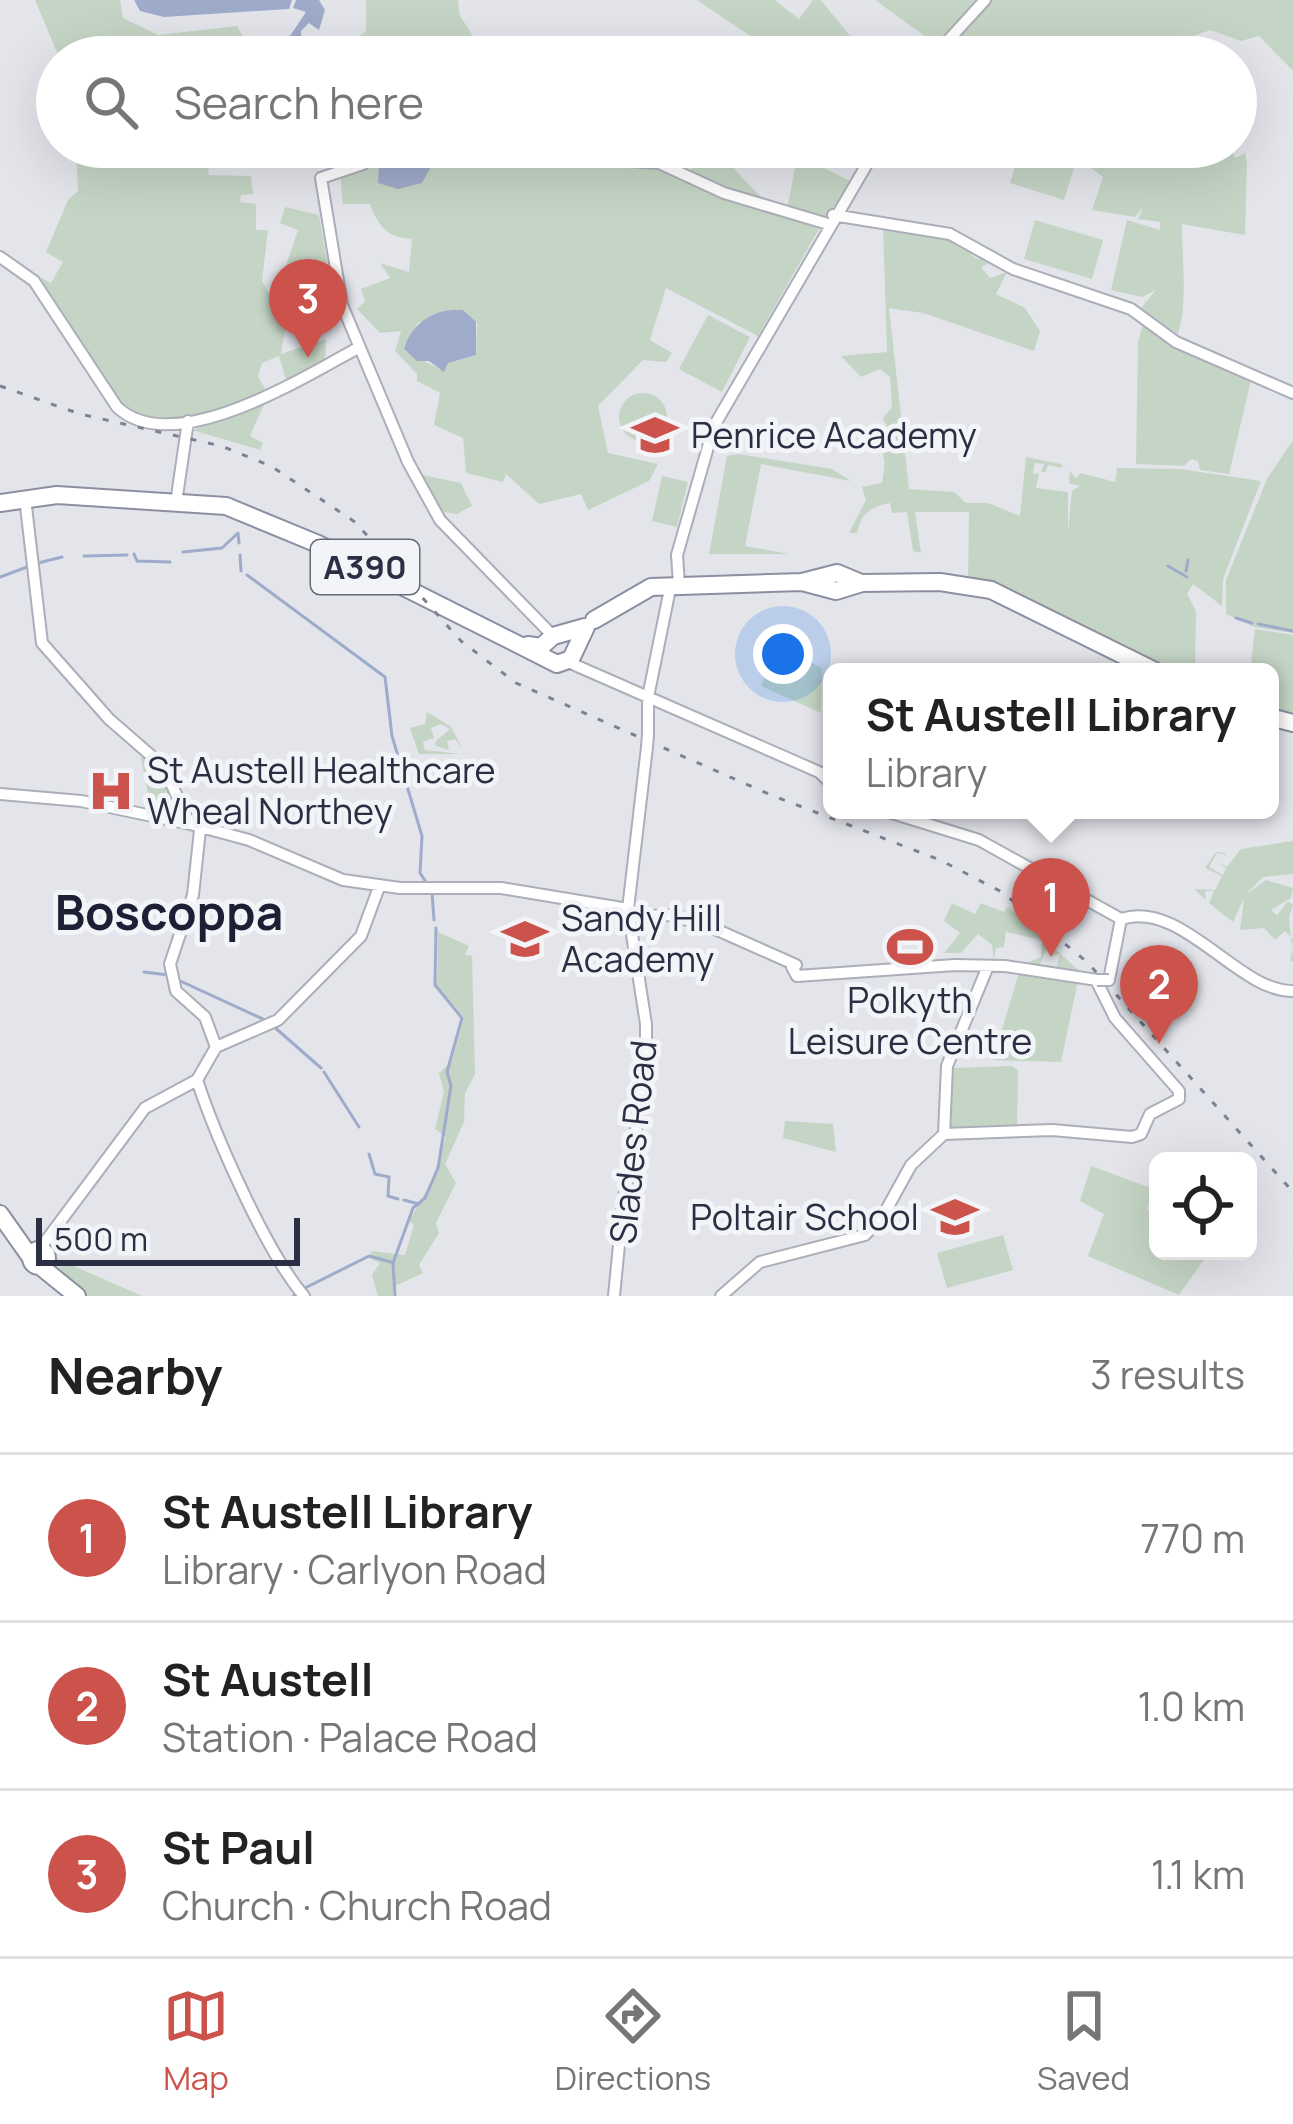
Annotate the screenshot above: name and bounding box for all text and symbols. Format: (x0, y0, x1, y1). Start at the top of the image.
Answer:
search box (36, 36, 1257, 168)
icon: search (78, 69, 144, 135)
text: Search here (174, 71, 424, 133)
pin: 3 (269, 259, 347, 358)
school or university icon: Penrice Academy (630, 410, 680, 460)
place label: Penrice Academy (691, 410, 977, 459)
road number: A390 (311, 540, 419, 594)
your location (753, 624, 813, 684)
popup (823, 663, 1279, 819)
text: St Austell Library (866, 683, 1236, 745)
place label: St Austell Healthcare Wheal Northey (147, 745, 496, 835)
text: Library (866, 745, 987, 799)
hospital icon: St Austell Healthcare Wheal Northey (86, 766, 136, 816)
pin: 1 (1012, 858, 1090, 957)
district label: Boscoppa (55, 879, 283, 944)
place label: Sandy Hill Academy (561, 893, 722, 983)
school or university icon: Sandy Hill Academy (500, 914, 550, 964)
sports icon: Polkyth Leisure Centre (885, 922, 935, 972)
pin: 2 (1120, 945, 1198, 1044)
place label: Polkyth Leisure Centre (788, 975, 1032, 1065)
street label: Slades Road (597, 1038, 668, 1246)
map controls (1149, 1152, 1257, 1260)
button: locate (1149, 1152, 1257, 1260)
place label: Poltair School (690, 1192, 919, 1241)
school or university icon: Poltair School (930, 1192, 980, 1242)
scale bar (36, 1212, 300, 1265)
text: 500 m (54, 1216, 148, 1261)
text: Nearby (48, 1340, 223, 1409)
text: 3 results (1090, 1347, 1245, 1401)
text: St Austell Library (162, 1480, 532, 1542)
text: 1 (78, 1511, 96, 1565)
text: 770 m (1140, 1511, 1245, 1565)
text: Library · Carlyon Road (162, 1542, 547, 1596)
text: St Austell (162, 1648, 373, 1710)
text: 2 (75, 1679, 99, 1733)
text: 1.0 km (1137, 1679, 1245, 1733)
text: Station · Palace Road (162, 1710, 538, 1764)
text: St Paul (162, 1816, 315, 1878)
text: 3 (76, 1847, 98, 1901)
text: 1.1 km (1151, 1847, 1245, 1901)
text: Church · Church Road (162, 1878, 552, 1932)
tab: Map (163, 1983, 229, 2100)
tab: Directions (555, 1983, 711, 2100)
tab: Saved (1037, 1983, 1130, 2100)

